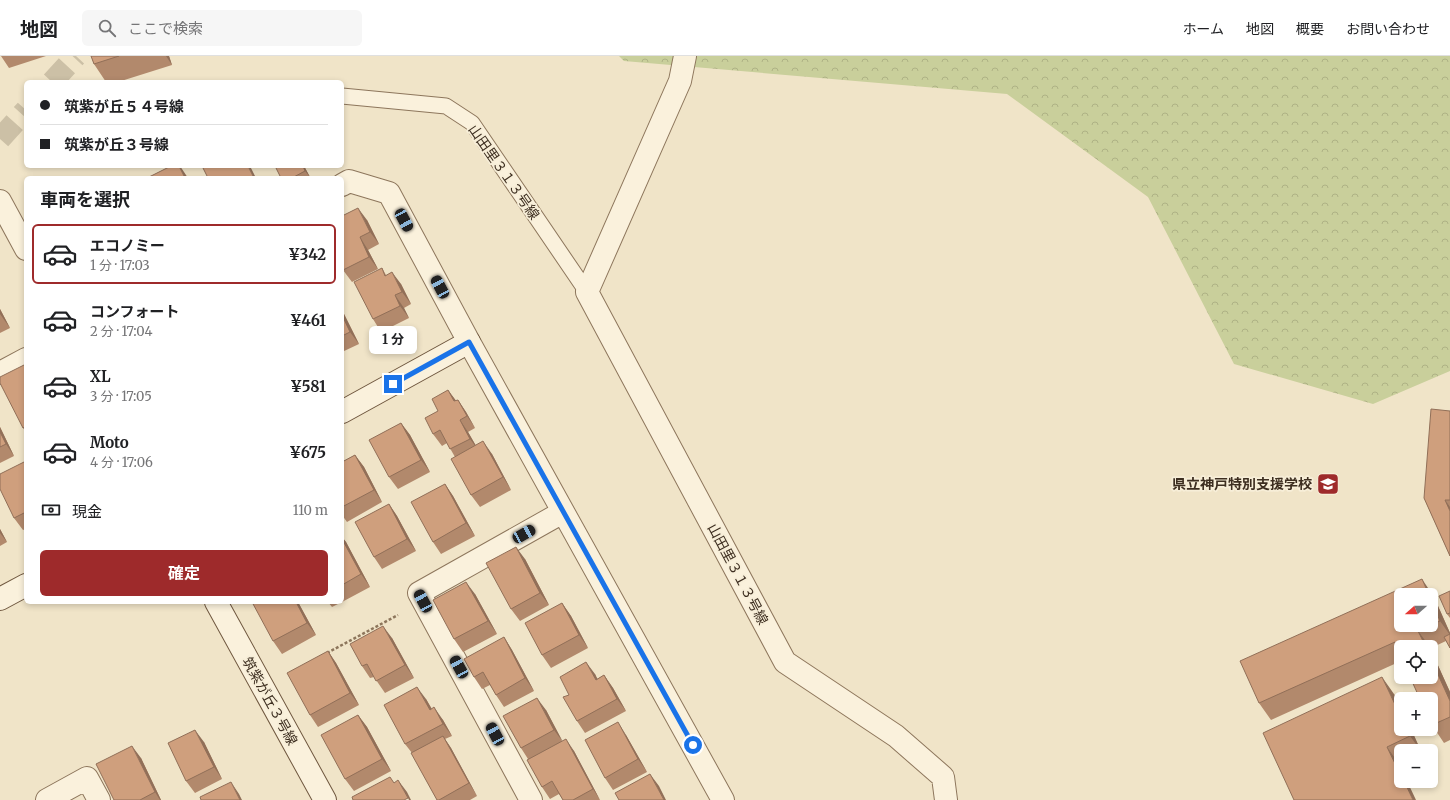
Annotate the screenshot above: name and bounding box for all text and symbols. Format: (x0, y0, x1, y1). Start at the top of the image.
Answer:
search box (82, 10, 362, 46)
text: 地図 (20, 17, 58, 41)
icon: search (96, 17, 118, 39)
text: ここで検索 (128, 19, 203, 38)
text: ホーム (1182, 20, 1224, 38)
text: 地図 (1246, 20, 1274, 38)
text: 概要 (1296, 20, 1324, 38)
text: お問い合わせ (1346, 20, 1430, 38)
text: 筑紫が丘５４号線 (64, 97, 184, 116)
street label: 山田里３１３号線 (465, 121, 543, 223)
text: 筑紫が丘３号線 (64, 135, 169, 154)
text: 車両を選択 (40, 188, 130, 211)
car (393, 207, 415, 233)
icon: car (42, 236, 78, 272)
text: エコノミー (90, 236, 165, 255)
text: ¥342 (288, 245, 326, 264)
text: 1 分 · 17:03 (90, 257, 150, 274)
car (429, 274, 451, 300)
icon: car (42, 302, 78, 338)
text: コンフォート (90, 302, 180, 321)
text: ¥461 (290, 311, 326, 330)
text: 2 分 · 17:04 (90, 323, 153, 340)
callout: 1 分 (369, 326, 417, 354)
text: 1 分 (382, 331, 404, 348)
text: XL (90, 367, 111, 386)
icon: car (42, 368, 78, 404)
route end (384, 375, 402, 393)
text: ¥581 (290, 377, 326, 396)
text: 3 分 · 17:05 (90, 388, 152, 405)
text: Moto (90, 433, 129, 452)
icon: car (42, 434, 78, 470)
text: ¥675 (289, 443, 326, 462)
text: 4 分 · 17:06 (90, 454, 153, 471)
school or university icon: 県立神戸特別支援学校 (1315, 471, 1341, 497)
place label: 県立神戸特別支援学校 (1172, 475, 1312, 493)
icon: cash (40, 499, 62, 521)
text: 現金 (72, 502, 102, 521)
text: 110 m (293, 502, 328, 519)
street label: 山田里３１３号線 (704, 520, 772, 628)
car (511, 523, 537, 545)
button: 確定 (40, 550, 328, 596)
car (412, 588, 434, 614)
north arrow (1394, 588, 1438, 632)
map controls (1394, 588, 1438, 788)
button: locate (1394, 640, 1438, 684)
street label: 筑紫が丘３号線 (238, 654, 302, 748)
car (448, 654, 470, 680)
button: + (1394, 692, 1438, 736)
car (484, 721, 506, 747)
route start (684, 736, 702, 754)
button: − (1394, 744, 1438, 788)

